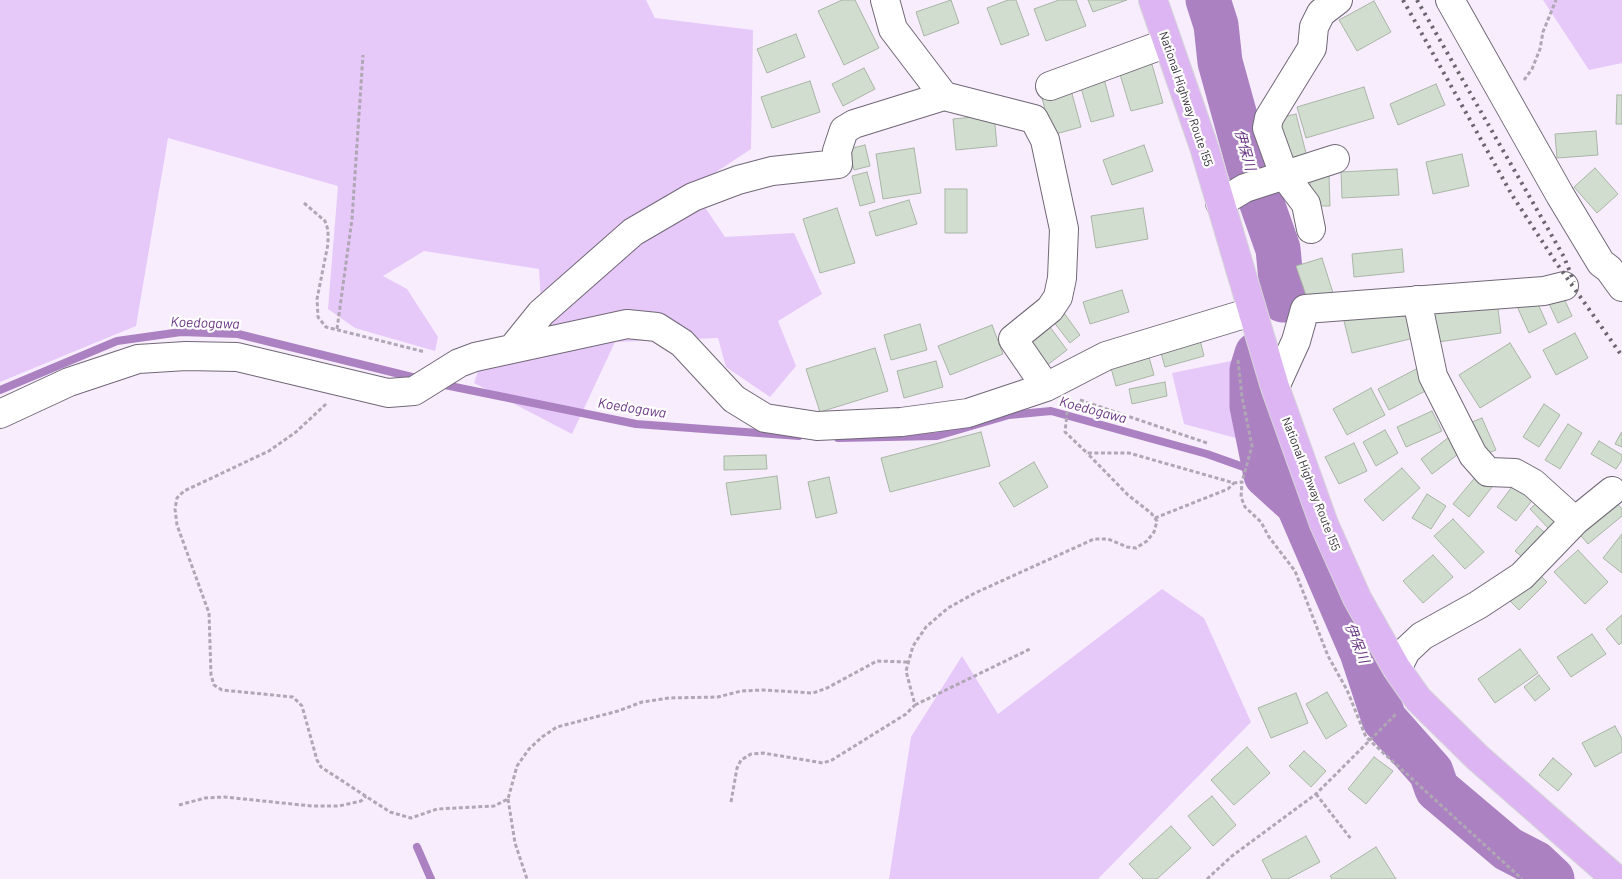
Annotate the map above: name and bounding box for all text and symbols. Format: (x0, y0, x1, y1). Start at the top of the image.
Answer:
street label: National Highway Route 155 (1156, 30, 1216, 168)
water label: 伊保川 (1231, 127, 1259, 173)
water label: Koedogawa (170, 313, 240, 333)
water label: Koedogawa (1057, 393, 1129, 427)
water label: Koedogawa (597, 394, 667, 422)
street label: National Highway Route 155 (1279, 415, 1343, 553)
water label: 伊保川 (1341, 620, 1373, 666)

